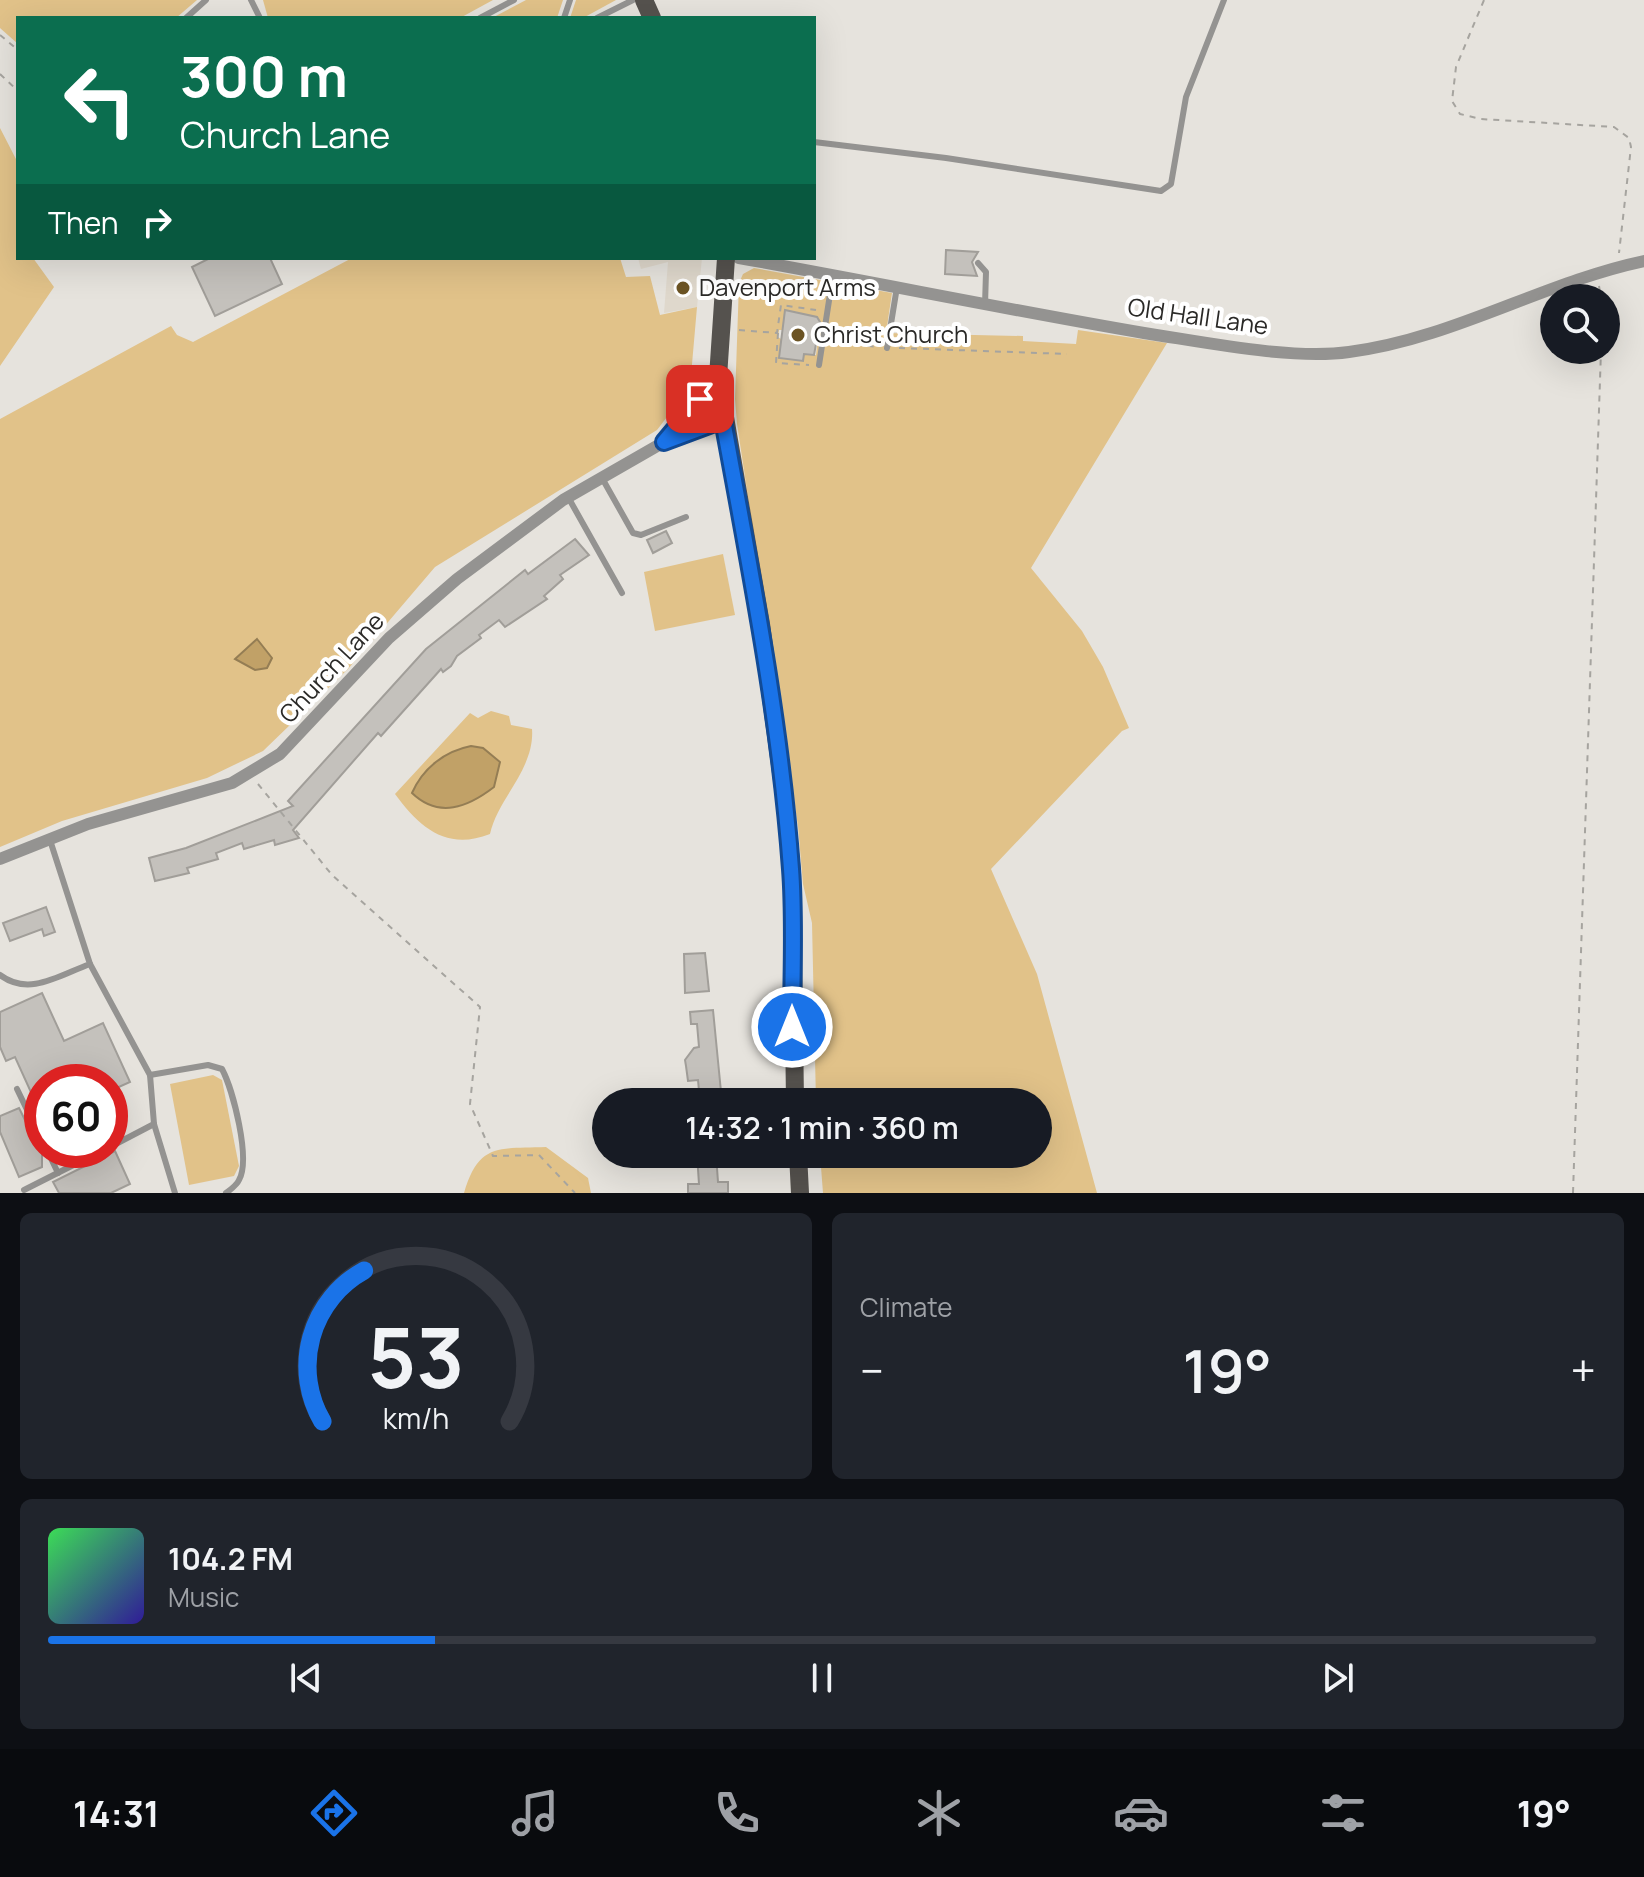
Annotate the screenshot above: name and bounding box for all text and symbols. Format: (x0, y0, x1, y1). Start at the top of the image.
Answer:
text: 300 m (180, 37, 348, 114)
icon: left (48, 48, 152, 152)
text: Church Lane (180, 110, 390, 159)
icon: right (135, 200, 179, 244)
text: Then (48, 202, 119, 243)
place label: Davenport Arms (699, 270, 876, 303)
marker: Davenport Arms (674, 279, 692, 297)
map controls (1540, 284, 1620, 364)
button: search (1540, 284, 1620, 364)
street label: Old Hall Lane (1126, 289, 1271, 342)
place label: Christ Church (814, 317, 968, 350)
marker: Christ Church (789, 326, 807, 344)
pin (666, 365, 734, 433)
icon: arrive (678, 377, 722, 421)
street label: Church Lane (271, 604, 391, 730)
position arrow (750, 985, 834, 1069)
speed limit sign: 60 (24, 1064, 128, 1168)
text: 14:32 · 1 min · 360 m (685, 1107, 959, 1148)
text: Climate (860, 1289, 952, 1325)
text: 53 (367, 1299, 465, 1413)
text: 19° (1182, 1329, 1272, 1411)
text: − (860, 1340, 884, 1400)
text: + (1571, 1340, 1596, 1400)
text: km/h (383, 1399, 449, 1438)
text: 104.2 FM (168, 1538, 293, 1579)
text: Music (168, 1579, 239, 1615)
icon: previous (284, 1656, 328, 1700)
icon: pause (800, 1656, 844, 1700)
icon: next (1316, 1656, 1360, 1700)
icon: directions (306, 1785, 362, 1841)
icon: music (507, 1785, 563, 1841)
icon: phone (709, 1785, 765, 1841)
icon: climate (911, 1785, 967, 1841)
icon: car (1113, 1785, 1169, 1841)
icon: filters (1315, 1785, 1371, 1841)
text: 14:31 (73, 1789, 160, 1838)
text: 19° (1517, 1789, 1571, 1838)

